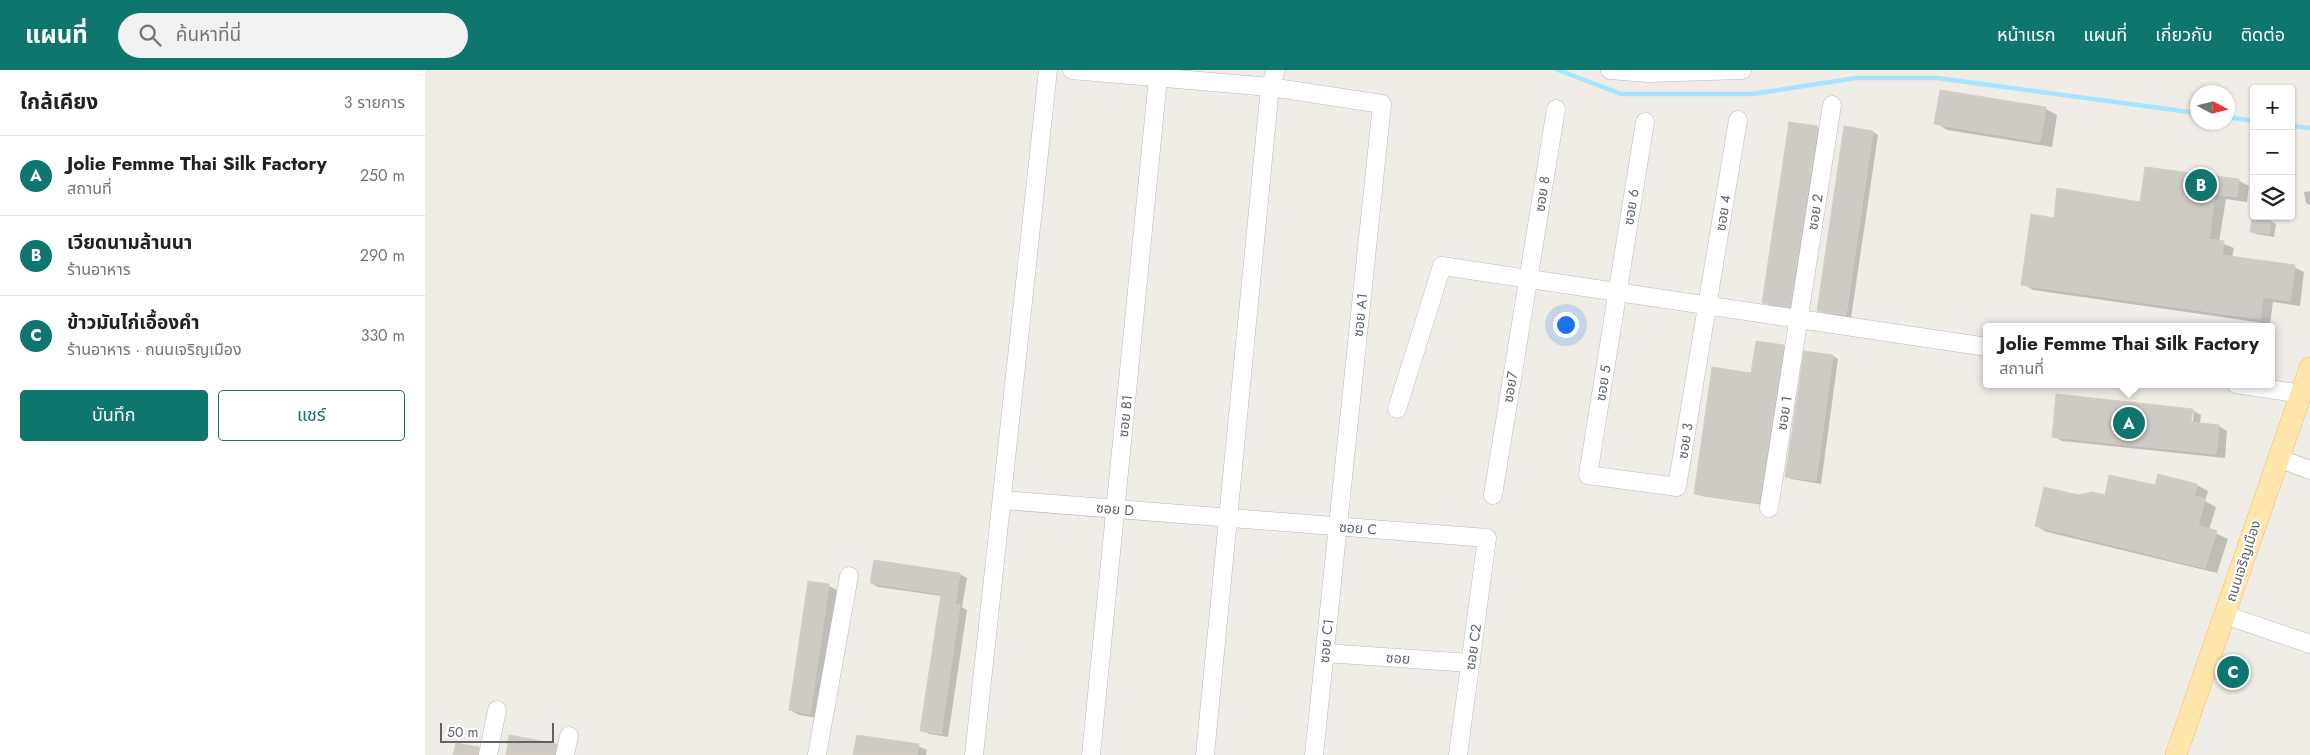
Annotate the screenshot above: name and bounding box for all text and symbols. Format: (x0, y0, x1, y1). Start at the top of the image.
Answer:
search box (118, 13, 468, 58)
text: แผนที่ (25, 17, 88, 52)
icon: search (136, 21, 164, 49)
text: ค้นหาที่นี่ (176, 21, 241, 48)
text: หน้าแรก (1997, 22, 2055, 48)
text: แผนที่ (2083, 22, 2127, 48)
text: เกี่ยวกับ (2155, 22, 2213, 48)
text: ติดต่อ (2241, 22, 2285, 48)
north arrow (2190, 85, 2235, 130)
map controls (2250, 85, 2295, 220)
button: + (2250, 85, 2295, 130)
text: ใกล้เคียง (20, 87, 98, 117)
text: 3 รายการ (344, 91, 405, 114)
button: − (2250, 130, 2295, 175)
text: Jolie Femme Thai Silk Factory (67, 150, 327, 177)
text: A (30, 164, 42, 187)
text: 250 m (360, 164, 405, 187)
pin: B (2185, 166, 2217, 204)
street label: ซอย 8 (1529, 175, 1555, 213)
button: layers (2250, 175, 2295, 220)
text: สถานที่ (67, 177, 112, 200)
street label: ซอย 6 (1618, 187, 1644, 227)
street label: ซอย 2 (1802, 192, 1828, 231)
street label: ซอย 4 (1710, 193, 1736, 233)
text: เวียดนามล้านนา (67, 229, 192, 256)
text: B (31, 244, 41, 267)
text: 290 m (360, 244, 405, 267)
text: ร้านอาหาร (67, 258, 131, 281)
street label: ซอย A1 (1348, 292, 1372, 338)
text: ข้าวมันไก่เอื้องคํา (67, 309, 200, 336)
your location (1553, 312, 1579, 338)
popup (1983, 323, 2275, 388)
text: C (30, 324, 42, 347)
text: 330 m (361, 324, 405, 347)
text: Jolie Femme Thai Silk Factory (1999, 330, 2259, 357)
text: ร้านอาหาร · ถนนเจริญเมือง (67, 338, 242, 361)
text: สถานที่ (1999, 357, 2044, 380)
street label: ซอย 5 (1590, 363, 1616, 402)
street label: ซอย7 (1498, 369, 1522, 404)
button: บันทึก (20, 390, 208, 441)
button: แชร์ (218, 390, 405, 441)
street label: ซอย B1 (1113, 394, 1137, 438)
street label: ซอย 1 (1771, 394, 1797, 432)
pin: A (2113, 404, 2145, 442)
street label: ซอย 3 (1672, 421, 1698, 460)
street label: ซอย D (1095, 497, 1135, 521)
street label: ซอย C (1338, 517, 1378, 539)
street label: ถนนเจริญเมือง (2220, 518, 2266, 604)
street label: ซอย C1 (1314, 618, 1338, 664)
street label: ซอย C2 (1460, 623, 1486, 671)
street label: ซอย (1385, 647, 1411, 669)
pin: C (2217, 653, 2249, 691)
scale bar (440, 720, 554, 743)
text: 50 m (447, 722, 478, 742)

